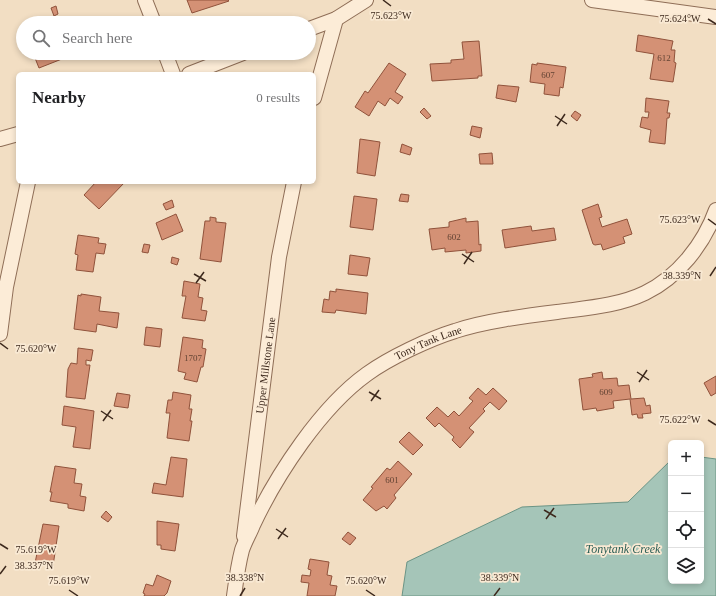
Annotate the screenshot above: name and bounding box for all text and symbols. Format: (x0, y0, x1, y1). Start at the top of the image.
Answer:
text: 75.623°W (371, 10, 412, 21)
text: 75.624°W (660, 13, 701, 24)
search box (16, 16, 316, 60)
icon: search (30, 27, 52, 49)
text: Search here (62, 30, 132, 46)
house number: 612 (657, 53, 671, 63)
house number: 607 (541, 70, 555, 80)
text: Nearby (32, 88, 86, 107)
text: 0 results (256, 90, 300, 105)
text: 75.623°W (660, 214, 701, 225)
house number: 602 (447, 232, 461, 242)
text: 38.339°N (663, 270, 701, 281)
street label: Upper Millstone Lane (253, 316, 277, 414)
street label: Tony Tank Lane (392, 323, 463, 362)
text: 75.620°W (16, 343, 57, 354)
house number: 1707 (184, 353, 203, 363)
house number: 609 (599, 387, 613, 397)
text: 75.622°W (660, 414, 701, 425)
map controls (668, 440, 704, 584)
button: + (668, 440, 704, 476)
house number: 601 (385, 475, 399, 485)
button: − (668, 476, 704, 512)
button: locate (668, 512, 704, 548)
water label: Tonytank Creek (586, 542, 661, 556)
text: 75.619°W (16, 544, 57, 555)
button: layers (668, 548, 704, 584)
text: 38.337°N (15, 560, 53, 571)
text: 38.338°N (226, 572, 264, 583)
text: 38.339°N (481, 572, 519, 583)
text: 75.619°W (49, 575, 90, 586)
text: 75.620°W (346, 575, 387, 586)

